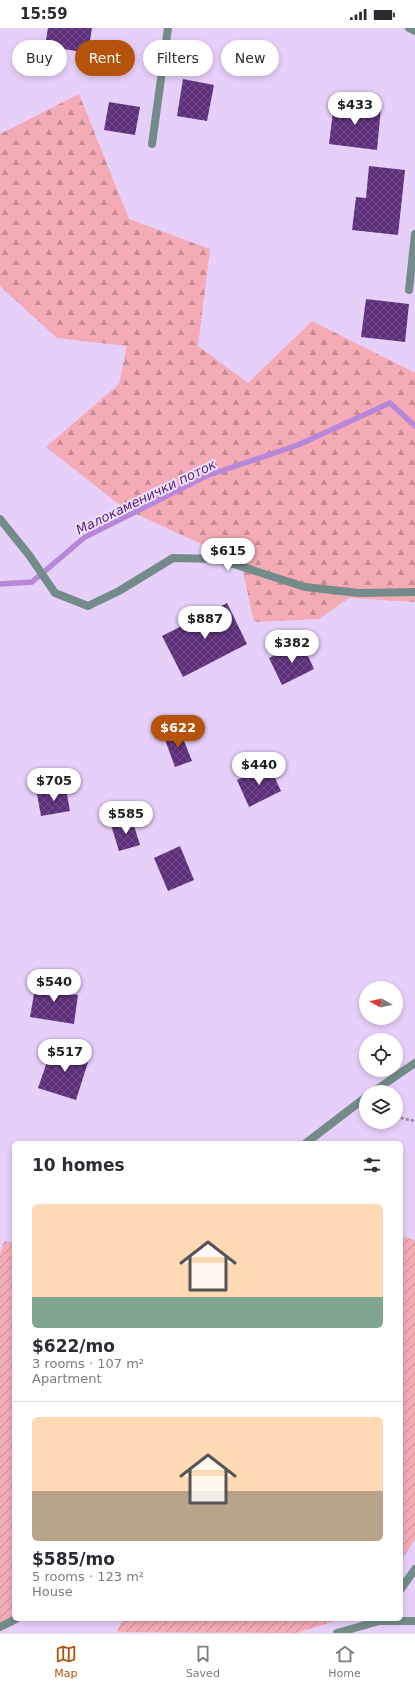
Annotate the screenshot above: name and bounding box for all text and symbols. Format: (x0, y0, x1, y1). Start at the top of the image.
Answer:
text: 15:59 (20, 5, 68, 23)
chip: Buy (12, 40, 67, 76)
chip: Rent (75, 40, 135, 76)
chip: Filters (143, 40, 213, 76)
chip: New (221, 40, 279, 76)
pin: $433 (331, 92, 379, 126)
text: $433 (337, 97, 373, 112)
water label: Малокаменички поток (74, 456, 219, 537)
pin: $615 (204, 538, 252, 572)
text: $615 (210, 543, 246, 558)
pin: $887 (181, 606, 229, 640)
text: $887 (187, 611, 223, 626)
pin: $382 (268, 630, 316, 664)
text: $382 (274, 635, 310, 650)
pin: $622 (154, 715, 202, 749)
text: $622 (160, 720, 196, 735)
pin: $440 (235, 752, 283, 786)
text: $440 (241, 757, 277, 772)
pin: $705 (30, 768, 78, 802)
text: $705 (36, 773, 72, 788)
pin: $585 (102, 801, 150, 835)
text: $585 (108, 806, 144, 821)
pin: $540 (30, 969, 78, 1003)
text: $540 (36, 974, 72, 989)
north arrow (359, 981, 403, 1025)
map controls (359, 981, 403, 1129)
button: locate (359, 1033, 403, 1077)
pin: $517 (41, 1039, 89, 1073)
text: $517 (47, 1044, 83, 1059)
button: layers (359, 1085, 403, 1129)
icon: filters (361, 1154, 383, 1176)
text: 10 homes (32, 1155, 125, 1175)
icon: home (172, 1230, 244, 1302)
text: $622/mo (32, 1336, 115, 1356)
text: 3 rooms · 107 m² (32, 1356, 144, 1371)
text: Apartment (32, 1371, 102, 1386)
icon: home (172, 1443, 244, 1515)
text: $585/mo (32, 1549, 115, 1569)
text: 5 rooms · 123 m² (32, 1569, 144, 1584)
text: House (32, 1584, 73, 1599)
tab: Map (54, 1643, 77, 1680)
tab: Saved (186, 1643, 220, 1680)
tab: Home (328, 1643, 361, 1680)

